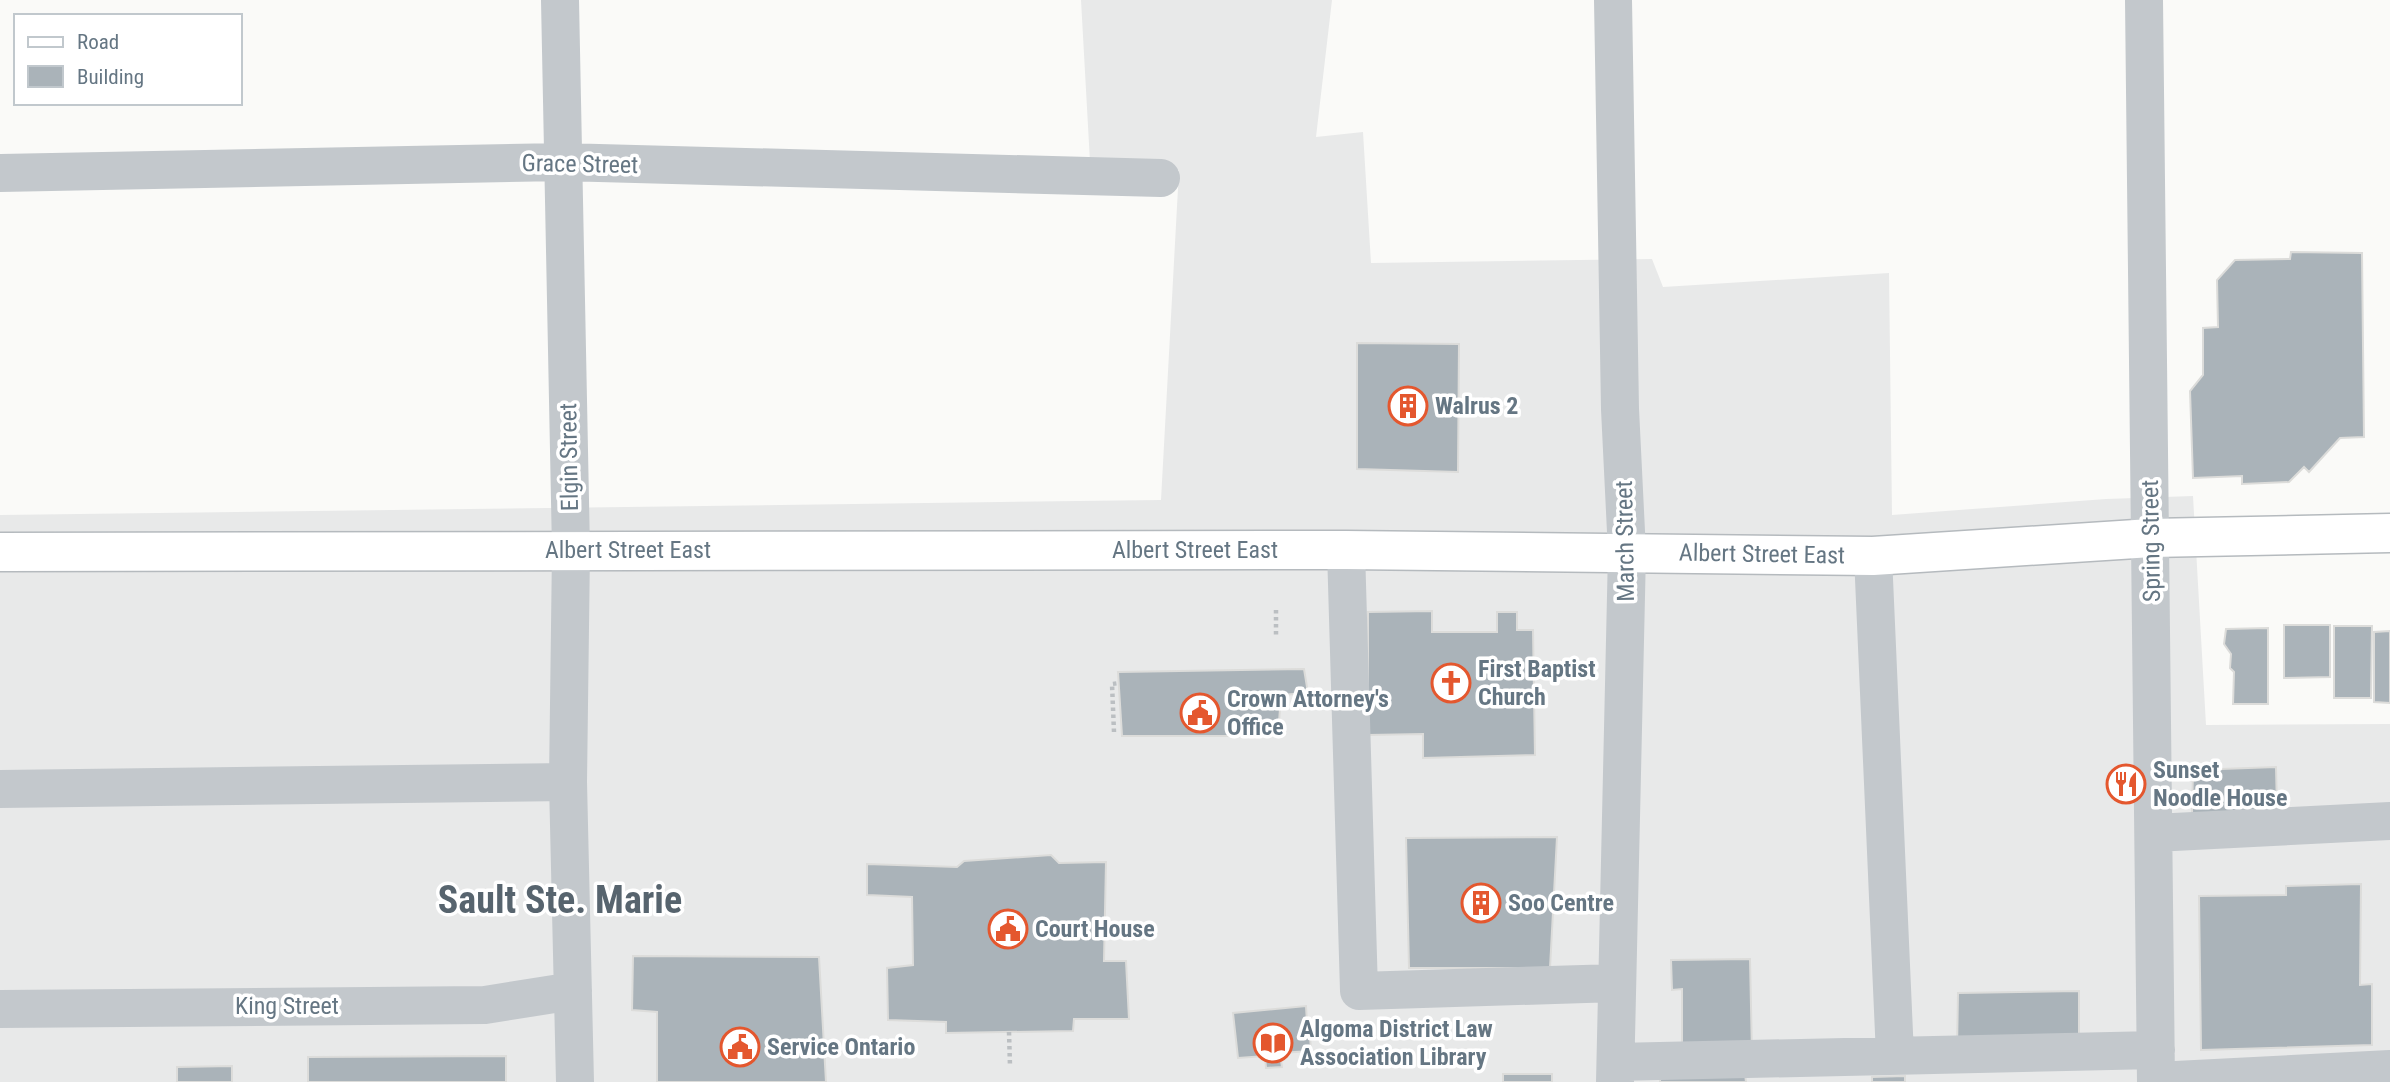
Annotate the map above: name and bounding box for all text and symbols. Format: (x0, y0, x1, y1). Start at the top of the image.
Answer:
legend (14, 14, 242, 105)
text: Road (77, 30, 119, 54)
text: Building (77, 65, 144, 89)
street label: Grace Street (521, 149, 639, 179)
building icon: Walrus 2 (1387, 385, 1429, 427)
place label: Walrus 2 (1435, 392, 1518, 420)
street label: Elgin Street (554, 403, 584, 511)
street label: March Street (1610, 480, 1640, 602)
street label: Spring Street (2136, 480, 2166, 602)
street label: Albert Street East (545, 536, 711, 564)
street label: Albert Street East (1112, 536, 1278, 564)
street label: Albert Street East (1679, 539, 1845, 569)
place label: First Baptist Church (1478, 655, 1596, 711)
church icon: First Baptist Church (1430, 662, 1472, 704)
place label: Crown Attorney's Office (1227, 685, 1389, 741)
public building icon: Crown Attorney's Office (1179, 692, 1221, 734)
place label: Sunset Noodle House (2153, 756, 2287, 812)
restaurant icon: Sunset Noodle House (2105, 763, 2147, 805)
district label: Sault Ste. Marie (438, 878, 682, 922)
building icon: Soo Centre (1460, 882, 1502, 924)
place label: Soo Centre (1508, 889, 1614, 917)
public building icon: Court House (987, 908, 1029, 950)
place label: Court House (1035, 915, 1155, 943)
street label: King Street (235, 992, 339, 1020)
place label: Algoma District Law Association Library (1300, 1015, 1493, 1071)
library icon: Algoma District Law Association Library (1252, 1022, 1294, 1064)
public building icon: Service Ontario (719, 1026, 761, 1068)
place label: Service Ontario (767, 1033, 915, 1061)

